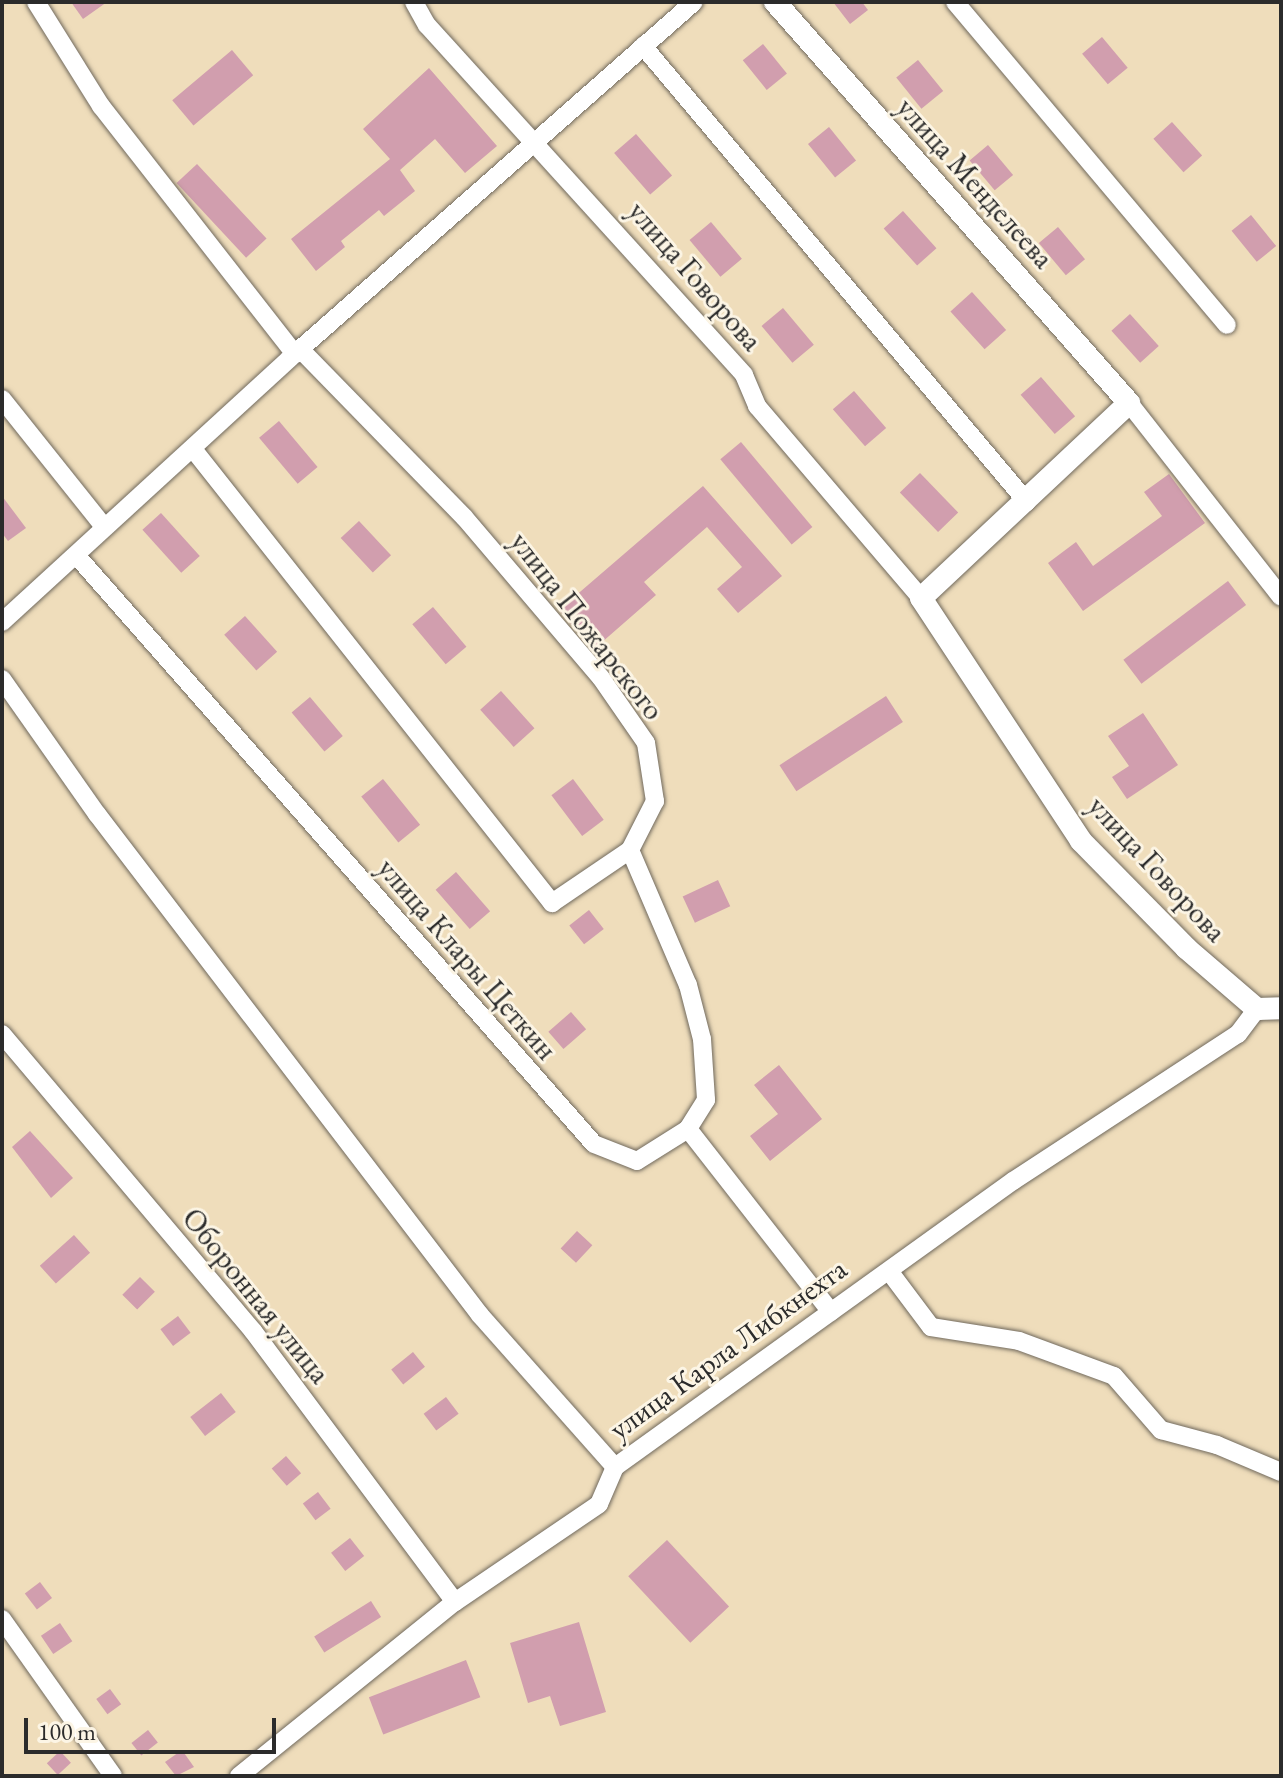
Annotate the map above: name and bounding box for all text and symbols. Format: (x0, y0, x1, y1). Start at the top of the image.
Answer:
street label: улица Менделеева (889, 90, 1061, 276)
street label: улица Говорова (620, 194, 770, 358)
street label: улица Пожарского (502, 525, 672, 727)
street label: улица Говорова (1080, 789, 1234, 949)
street label: улица Клары Цеткин (370, 851, 564, 1067)
street label: Оборонная улица (174, 1201, 338, 1391)
street label: улица Карла Либкнехта (602, 1251, 854, 1447)
scale bar (28, 1702, 280, 1752)
text: 100 m (38, 1716, 96, 1747)

